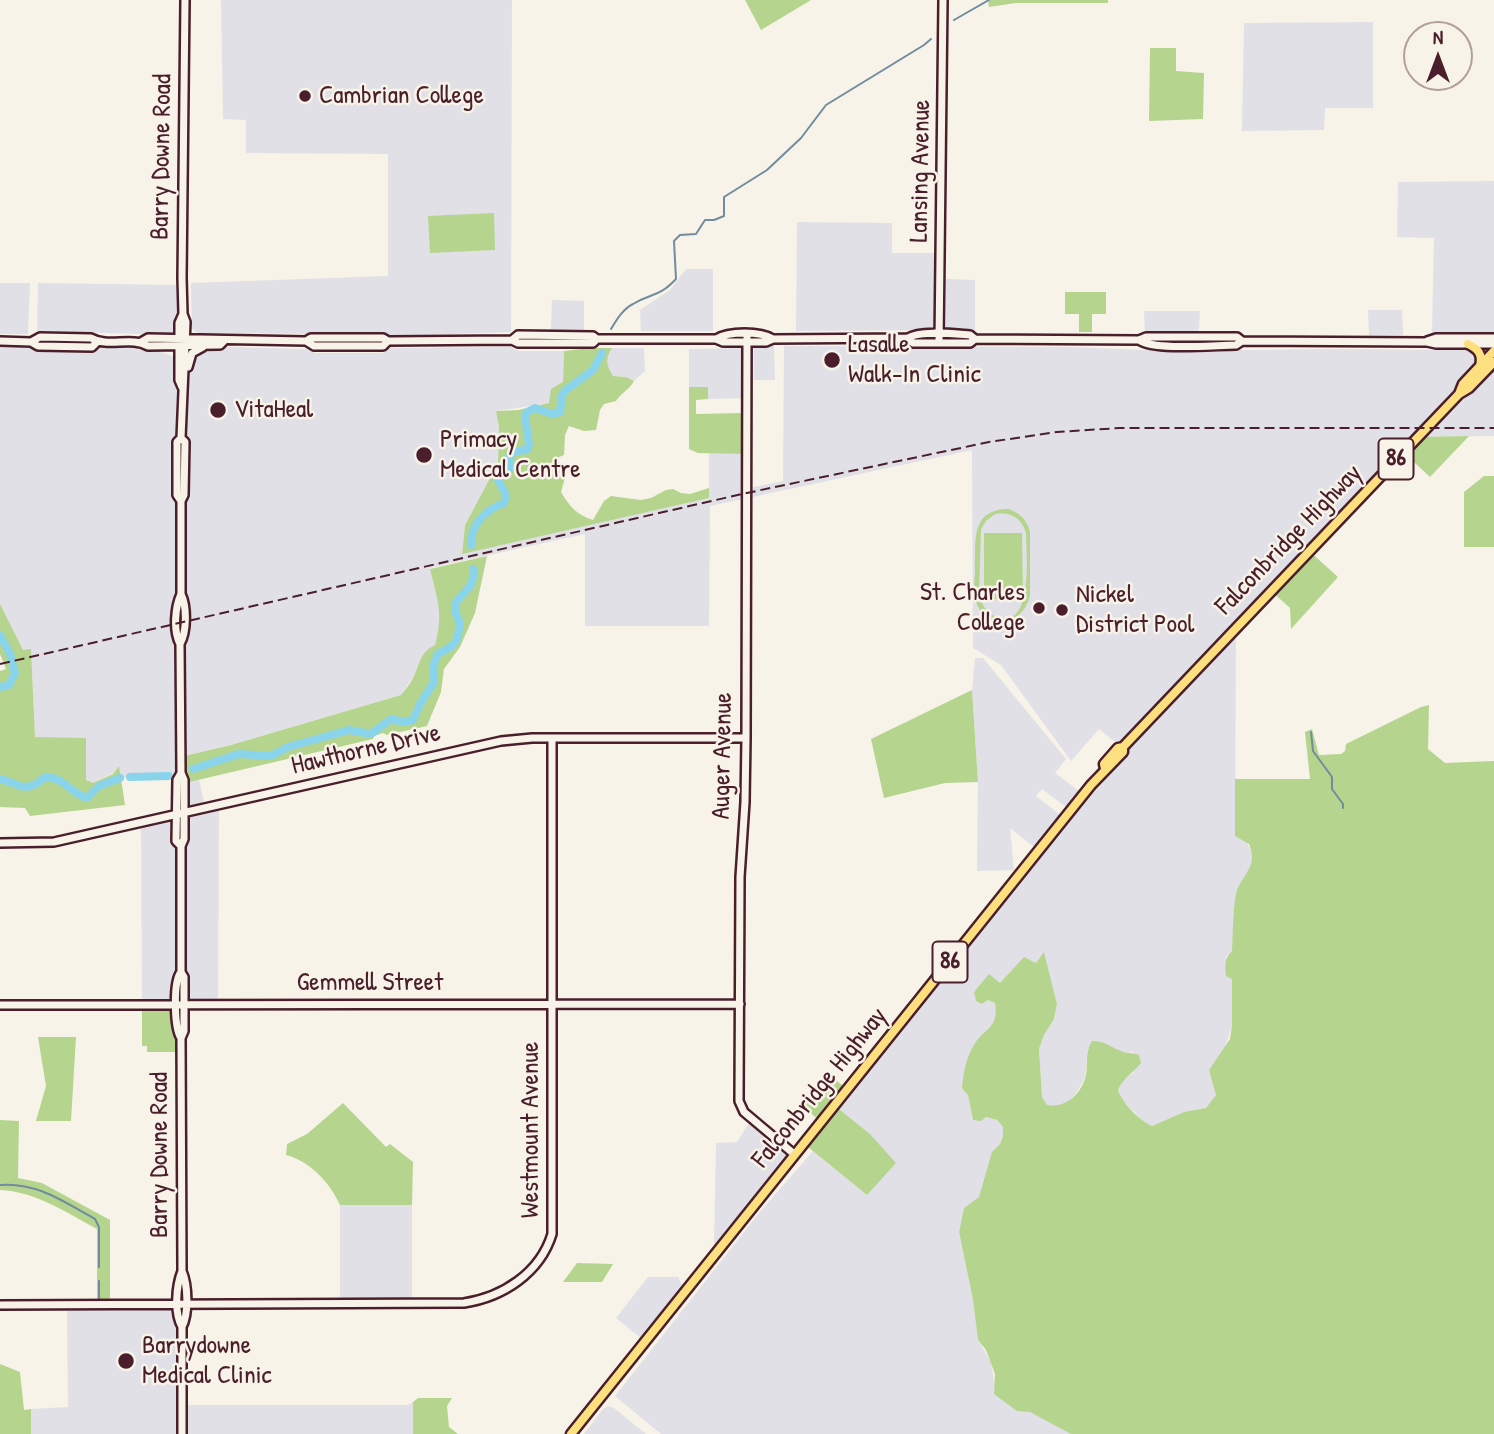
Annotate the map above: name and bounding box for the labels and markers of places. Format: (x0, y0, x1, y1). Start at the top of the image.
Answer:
place label: Cambrian College (319, 80, 484, 112)
marker: Cambrian College (297, 88, 313, 104)
place label: Lasalle Walk-In Clinic (848, 329, 981, 390)
marker: Lasalle Walk-In Clinic (822, 350, 842, 370)
place label: VitaHeal (234, 394, 313, 426)
marker: VitaHeal (208, 400, 228, 420)
place label: Primacy Medical Centre (440, 424, 581, 486)
marker: Primacy Medical Centre (414, 445, 434, 465)
place label: St. Charles College (920, 577, 1025, 638)
place label: Nickel District Pool (1076, 579, 1194, 640)
marker: St. Charles College (1031, 600, 1047, 616)
marker: Nickel District Pool (1054, 602, 1070, 618)
place label: Barrydowne Medical Clinic (142, 1330, 272, 1392)
marker: Barrydowne Medical Clinic (116, 1351, 136, 1371)

